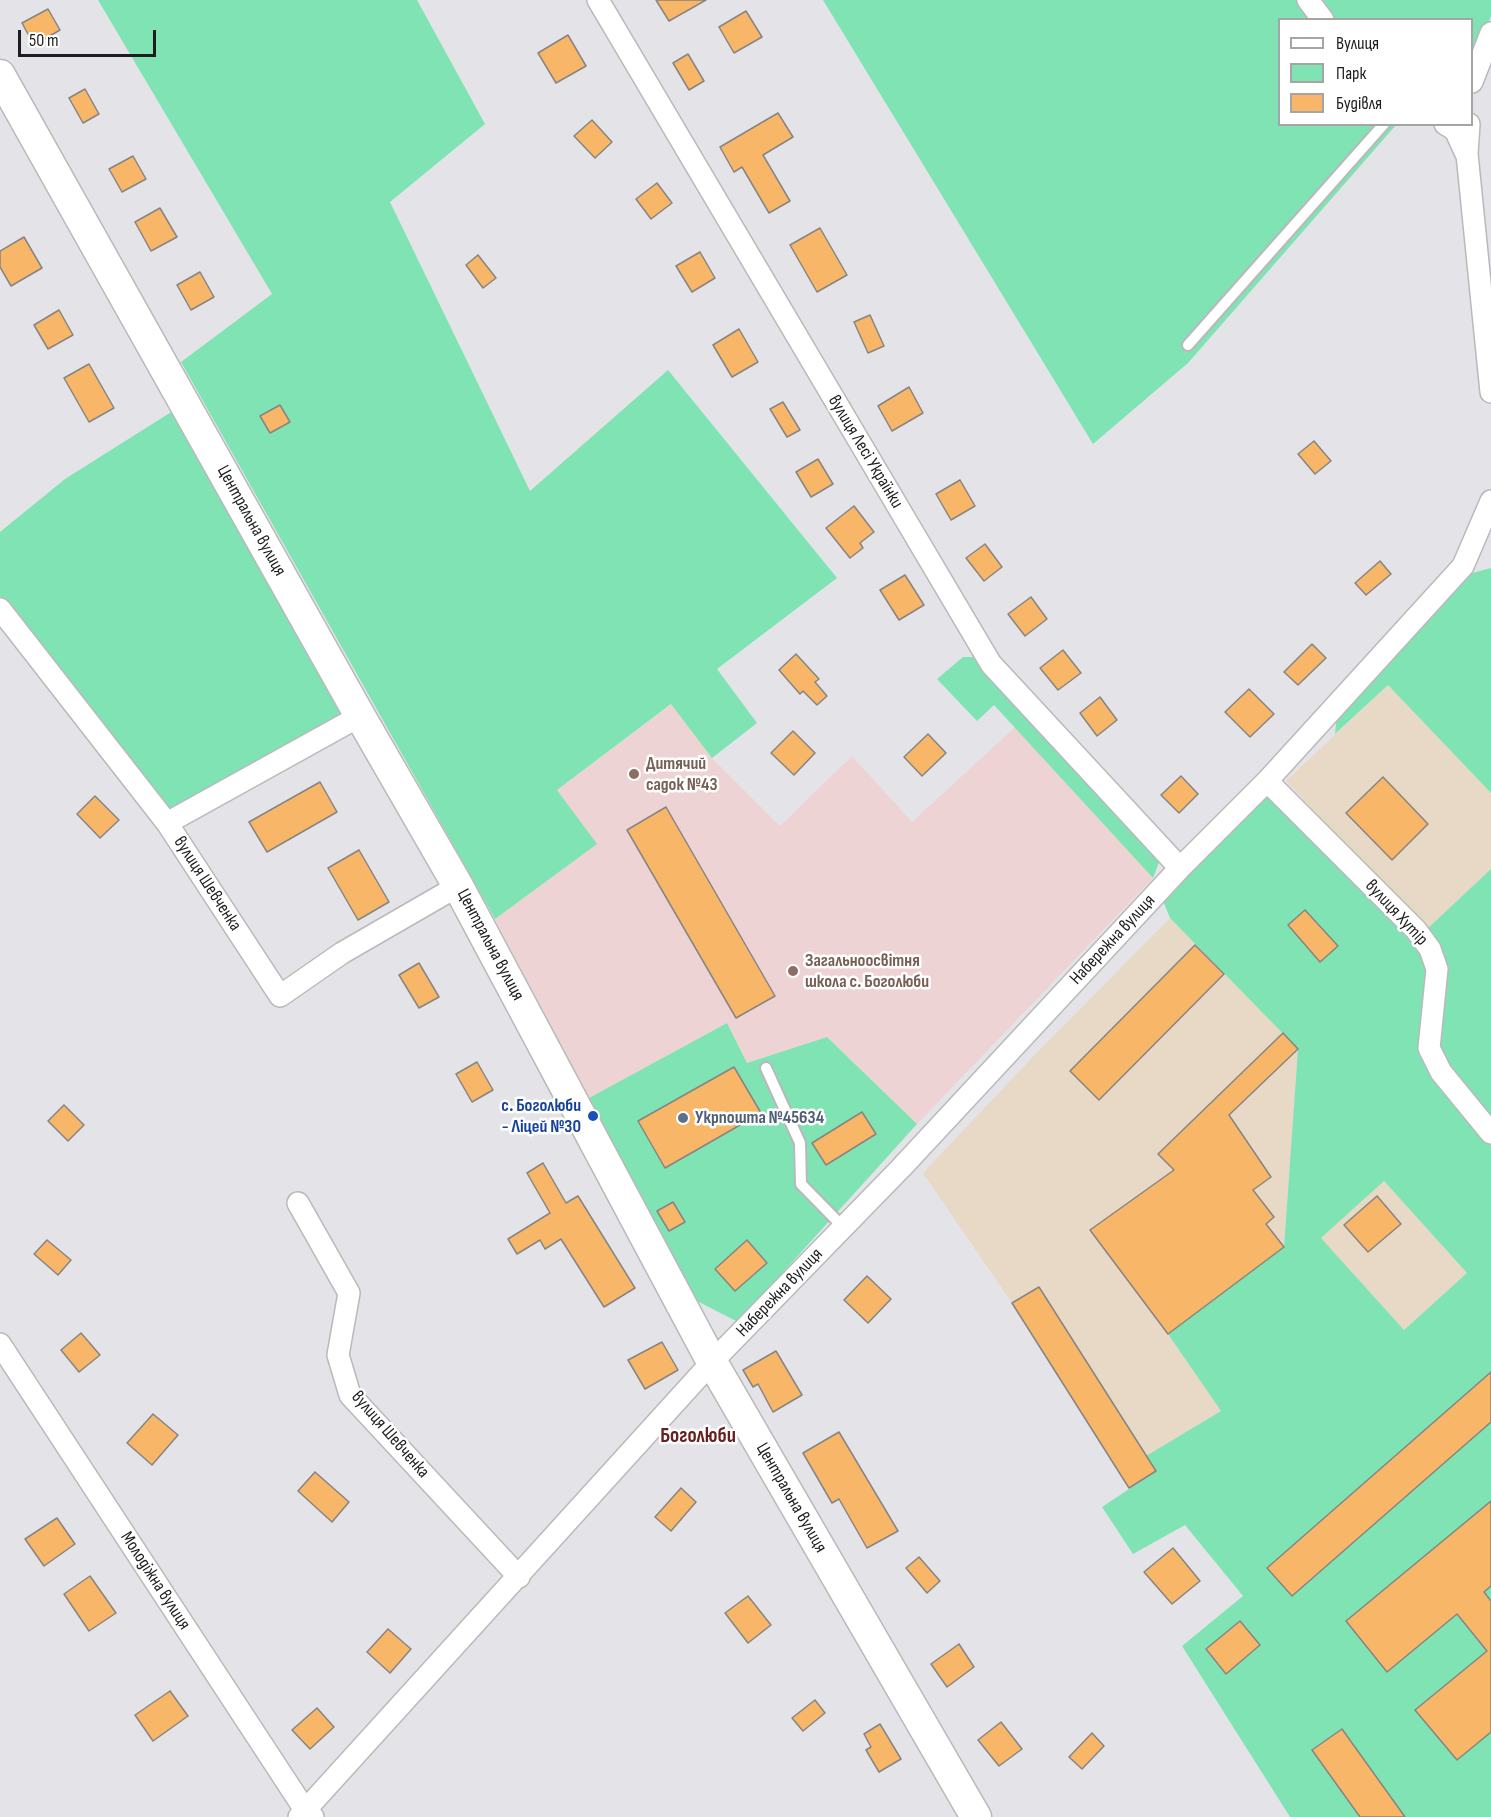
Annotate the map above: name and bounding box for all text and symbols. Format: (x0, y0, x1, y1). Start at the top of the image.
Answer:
scale bar (21, 18, 159, 56)
legend (1278, 18, 1473, 126)
text: 50 m (29, 30, 59, 51)
text: Вулиця (1336, 33, 1379, 54)
text: Парк (1336, 63, 1366, 84)
text: Будівля (1336, 93, 1382, 114)
street label: вулиця Лесі Українки (823, 392, 907, 512)
street label: Центральна вулиця (212, 462, 290, 580)
place label: Дитячий садок №43 (646, 753, 718, 795)
marker: Дитячий садок №43 (627, 767, 641, 781)
street label: вулиця Шевченка (168, 833, 246, 935)
street label: вулиця Хутір (1360, 876, 1432, 950)
street label: Центральна вулиця (452, 886, 528, 1004)
street label: Набережна вулиця (1066, 890, 1160, 990)
place label: Загальноосвітня школа с. Боголюби (805, 950, 929, 992)
marker: Загальноосвітня школа с. Боголюби (786, 964, 800, 978)
place label: с. Боголюби - Ліцей №30 (501, 1095, 581, 1138)
place label: Укрпошта №45634 (695, 1107, 824, 1129)
marker: с. Боголюби - Ліцей №30 (586, 1109, 600, 1123)
marker: Укрпошта №45634 (676, 1111, 690, 1125)
street label: Набережна вулиця (732, 1244, 828, 1342)
street label: вулиця Шевченка (346, 1387, 434, 1483)
district label: Боголюби (660, 1424, 736, 1450)
street label: Центральна вулиця (751, 1439, 831, 1557)
street label: Молодіжна вулиця (115, 1528, 195, 1634)

